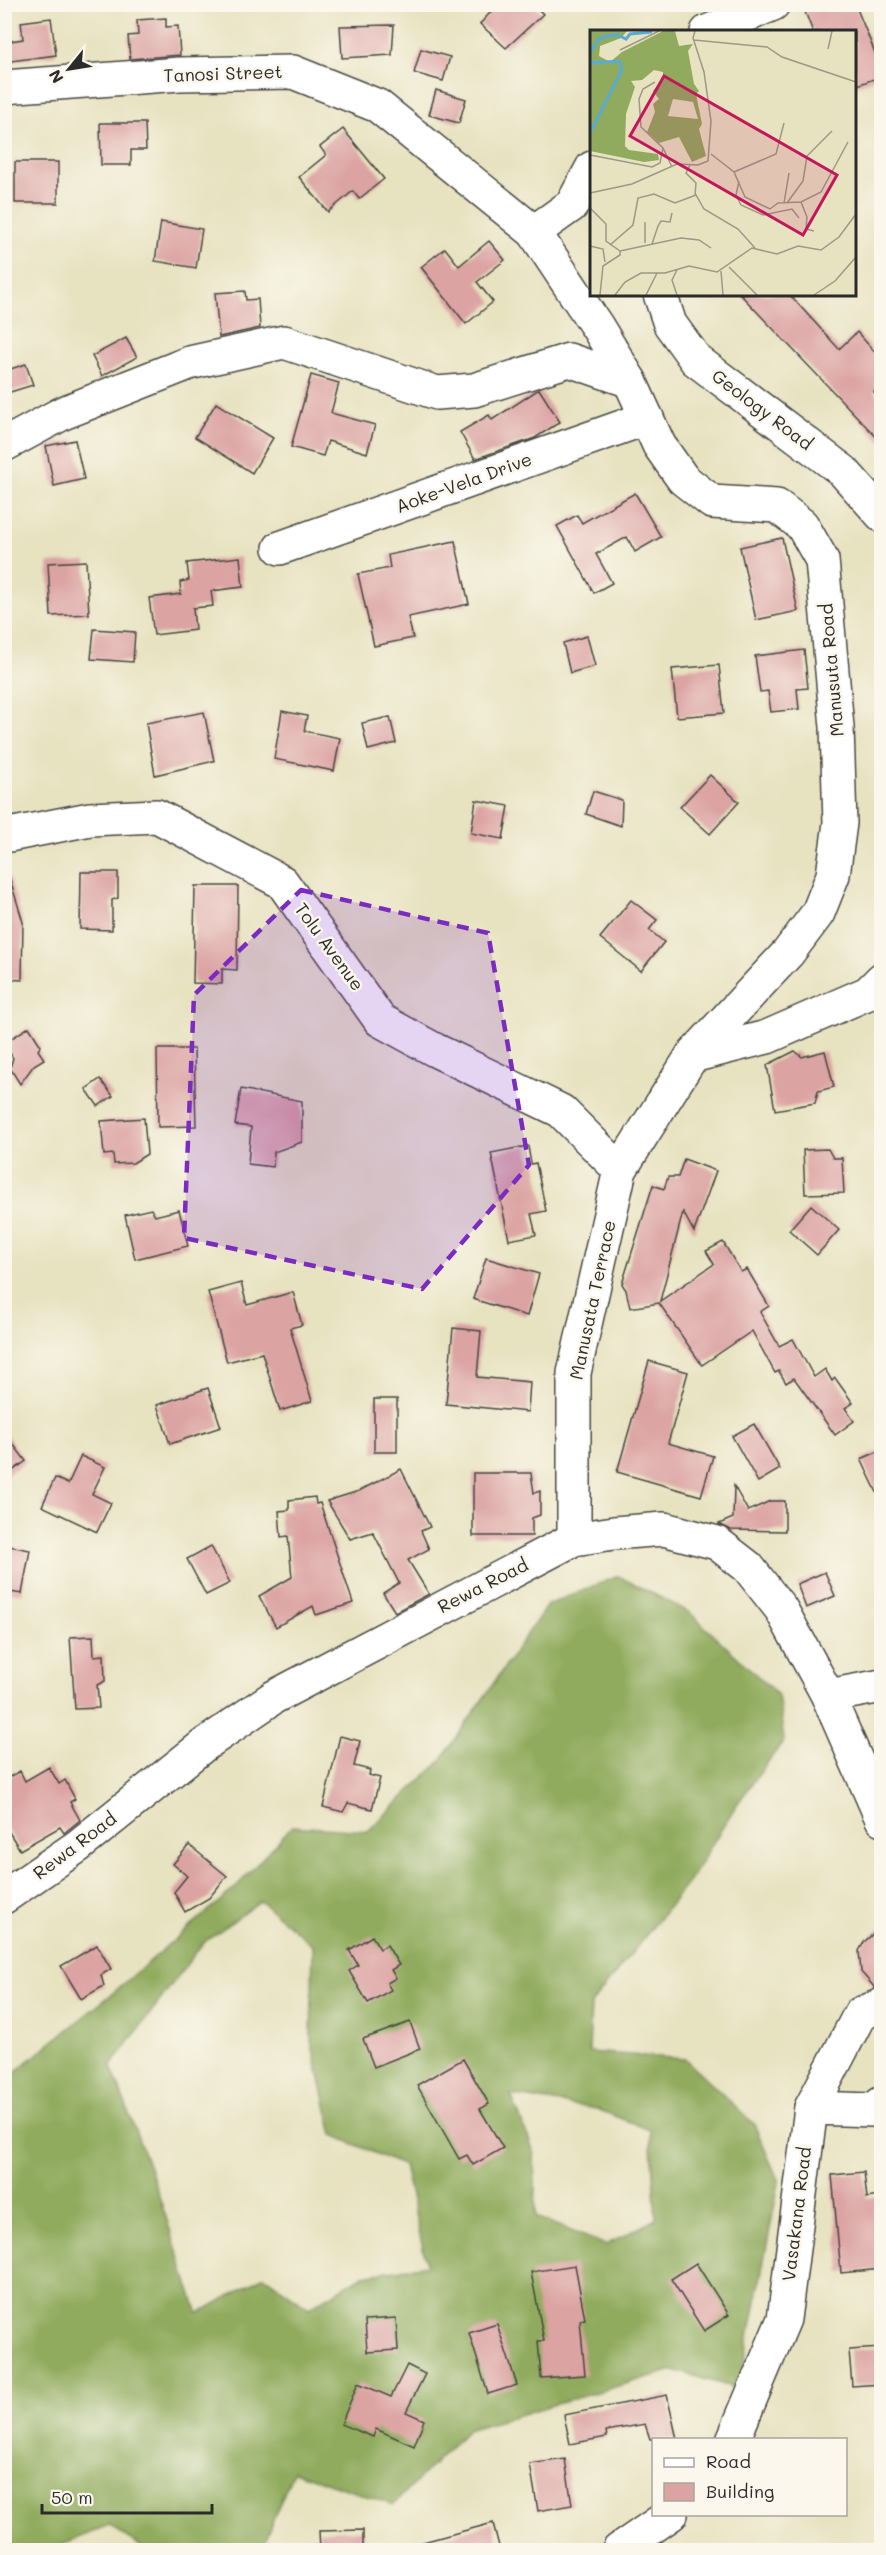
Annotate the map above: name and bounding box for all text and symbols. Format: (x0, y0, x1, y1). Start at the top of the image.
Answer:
inset map (590, 30, 856, 296)
north arrow (39, 39, 99, 99)
street label: Tanosi Street (163, 59, 283, 87)
text: N (43, 66, 68, 87)
street label: Geology Road (707, 363, 818, 455)
street label: Aoke-Vela Drive (392, 446, 535, 518)
street label: Manusuta Road (813, 602, 849, 738)
street label: Tolu Avenue (290, 898, 370, 995)
street label: Manusata Terrace (563, 1218, 621, 1382)
street label: Rewa Road (433, 1552, 532, 1618)
street label: Rewa Road (28, 1806, 121, 1884)
street label: Vasakana Road (776, 2145, 816, 2282)
legend (652, 2438, 847, 2516)
text: Road (706, 2449, 751, 2473)
scale bar (42, 2477, 212, 2515)
text: Building (706, 2479, 774, 2503)
text: 50 m (51, 2485, 93, 2509)

